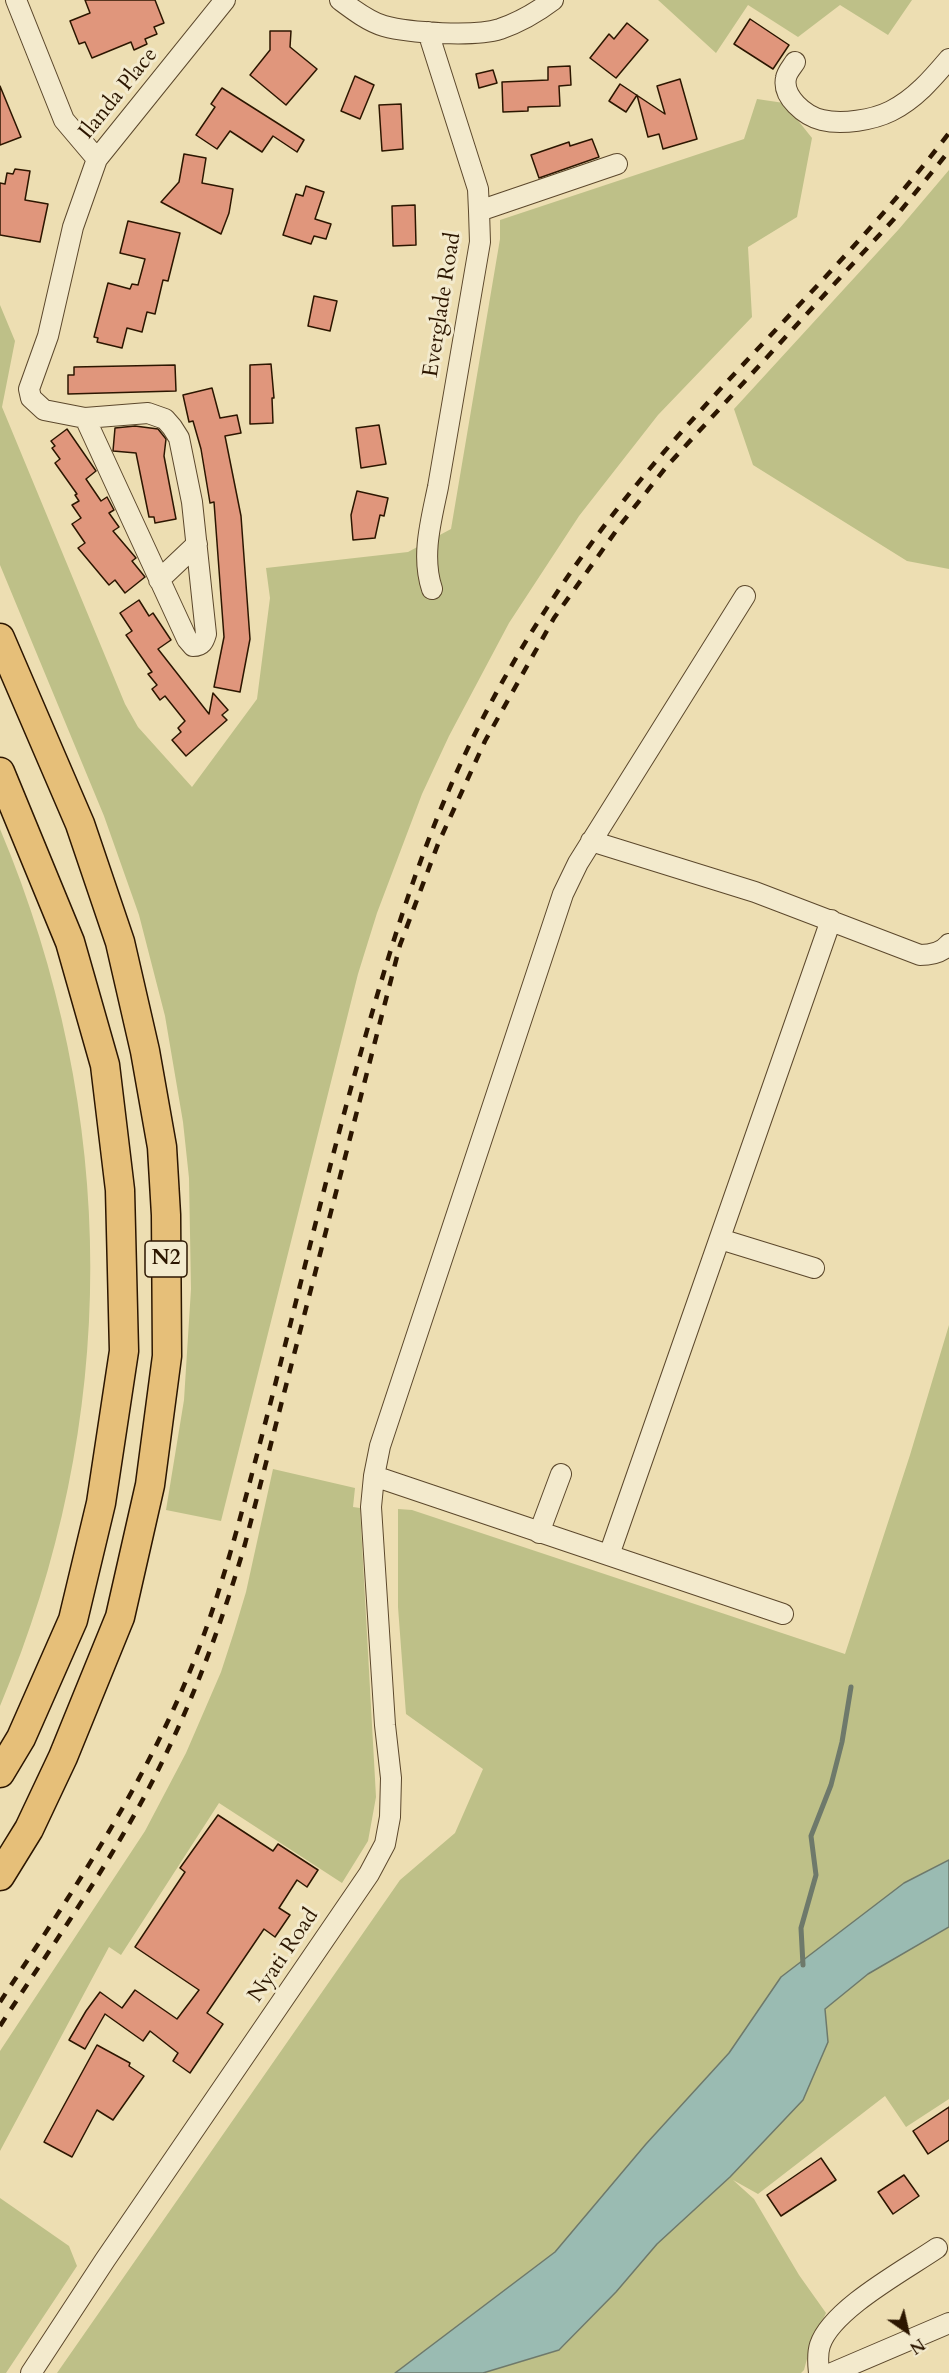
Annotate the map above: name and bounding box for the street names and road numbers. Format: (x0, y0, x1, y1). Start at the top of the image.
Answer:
street label: Ilanda Place (74, 43, 164, 145)
street label: Everglade Road (419, 231, 467, 379)
road number: N2 (145, 1241, 187, 1277)
street label: Nyati Road (243, 1904, 325, 2008)

